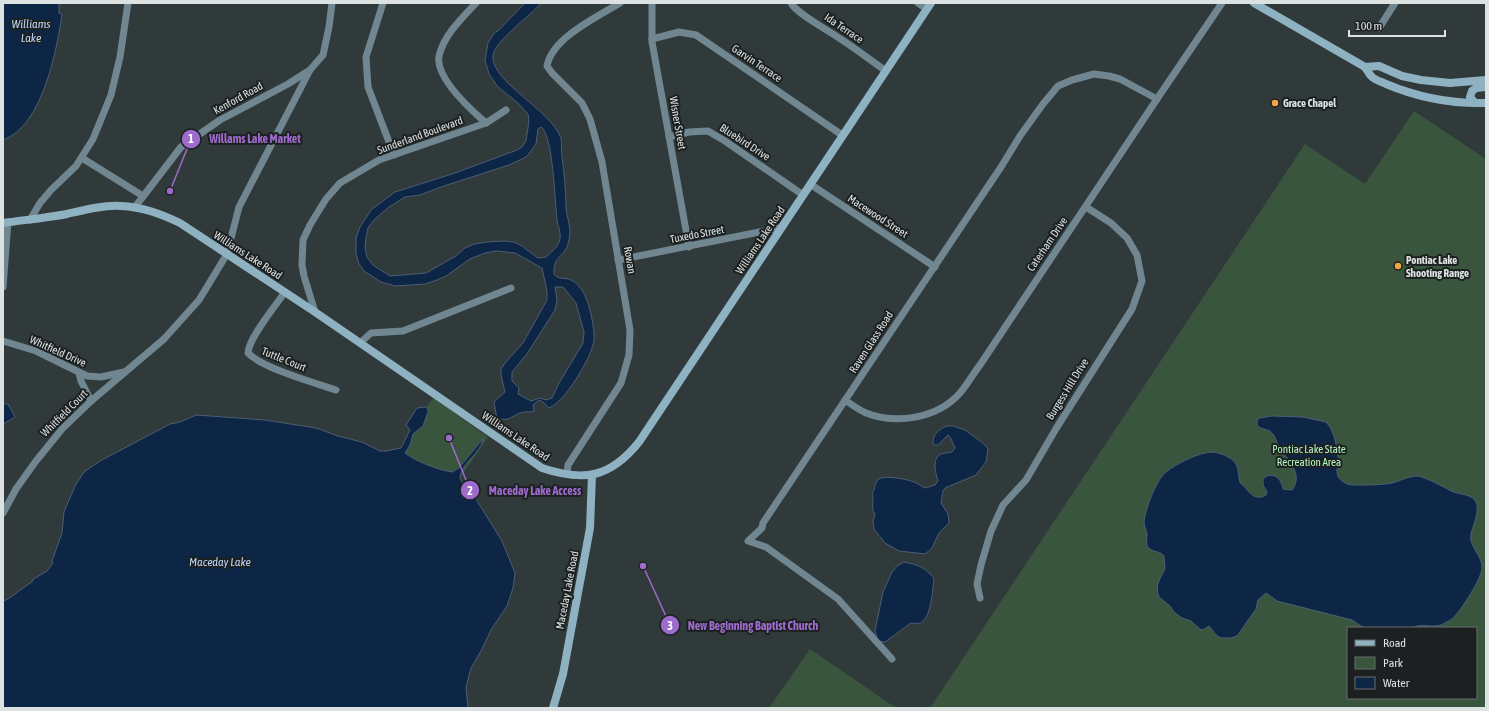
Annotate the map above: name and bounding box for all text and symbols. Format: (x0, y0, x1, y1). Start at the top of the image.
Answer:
street label: Ida Terrace (822, 11, 866, 45)
scale bar (1349, 12, 1445, 38)
water label: Williams Lake (11, 17, 51, 45)
text: 100 m (1355, 19, 1382, 33)
street label: Garvin Terrace (730, 42, 784, 84)
street label: Kenford Road (211, 79, 265, 117)
street label: Wisner Street (667, 96, 689, 150)
place label: Grace Chapel (1283, 97, 1337, 109)
marker: Grace Chapel (1270, 98, 1280, 108)
street label: Sunderland Boulevard (376, 114, 464, 156)
street label: Bluebird Drive (718, 121, 772, 163)
callout: Willams Lake Market (181, 127, 308, 151)
text: 1 (188, 132, 194, 146)
text: Willams Lake Market (208, 132, 301, 146)
street label: Macewood Street (846, 192, 910, 240)
street label: Williams Lake Road (733, 204, 787, 276)
street label: Caterham Drive (1025, 215, 1069, 273)
street label: Tuxedo Street (669, 223, 725, 245)
street label: Williams Lake Road (212, 229, 284, 281)
street label: Rowan (622, 245, 638, 275)
place label: Pontiac Lake Shooting Range (1406, 254, 1469, 279)
marker: Pontiac Lake Shooting Range (1393, 261, 1403, 271)
street label: Raven Glass Road (847, 309, 895, 375)
street label: Whitfield Drive (28, 333, 88, 369)
street label: Tuttle Court (260, 345, 308, 373)
street label: Burgess Hill Drive (1043, 356, 1091, 422)
street label: Whitfield Court (38, 387, 90, 439)
street label: Williams Lake Road (480, 409, 552, 463)
park label: Pontiac Lake State Recreation Area (1272, 443, 1346, 468)
callout: Maceday Lake Access (460, 478, 589, 502)
text: 2 (467, 484, 473, 498)
text: Maceday Lake Access (489, 484, 582, 498)
street label: Maceday Lake Road (554, 550, 580, 630)
water label: Maceday Lake (189, 555, 251, 569)
callout: New Beginning Baptist Church (660, 613, 827, 637)
text: 3 (667, 619, 673, 633)
text: New Beginning Baptist Church (688, 619, 818, 633)
legend (1347, 627, 1477, 699)
text: Road (1383, 636, 1406, 650)
text: Park (1383, 656, 1404, 670)
text: Water (1383, 676, 1410, 690)

